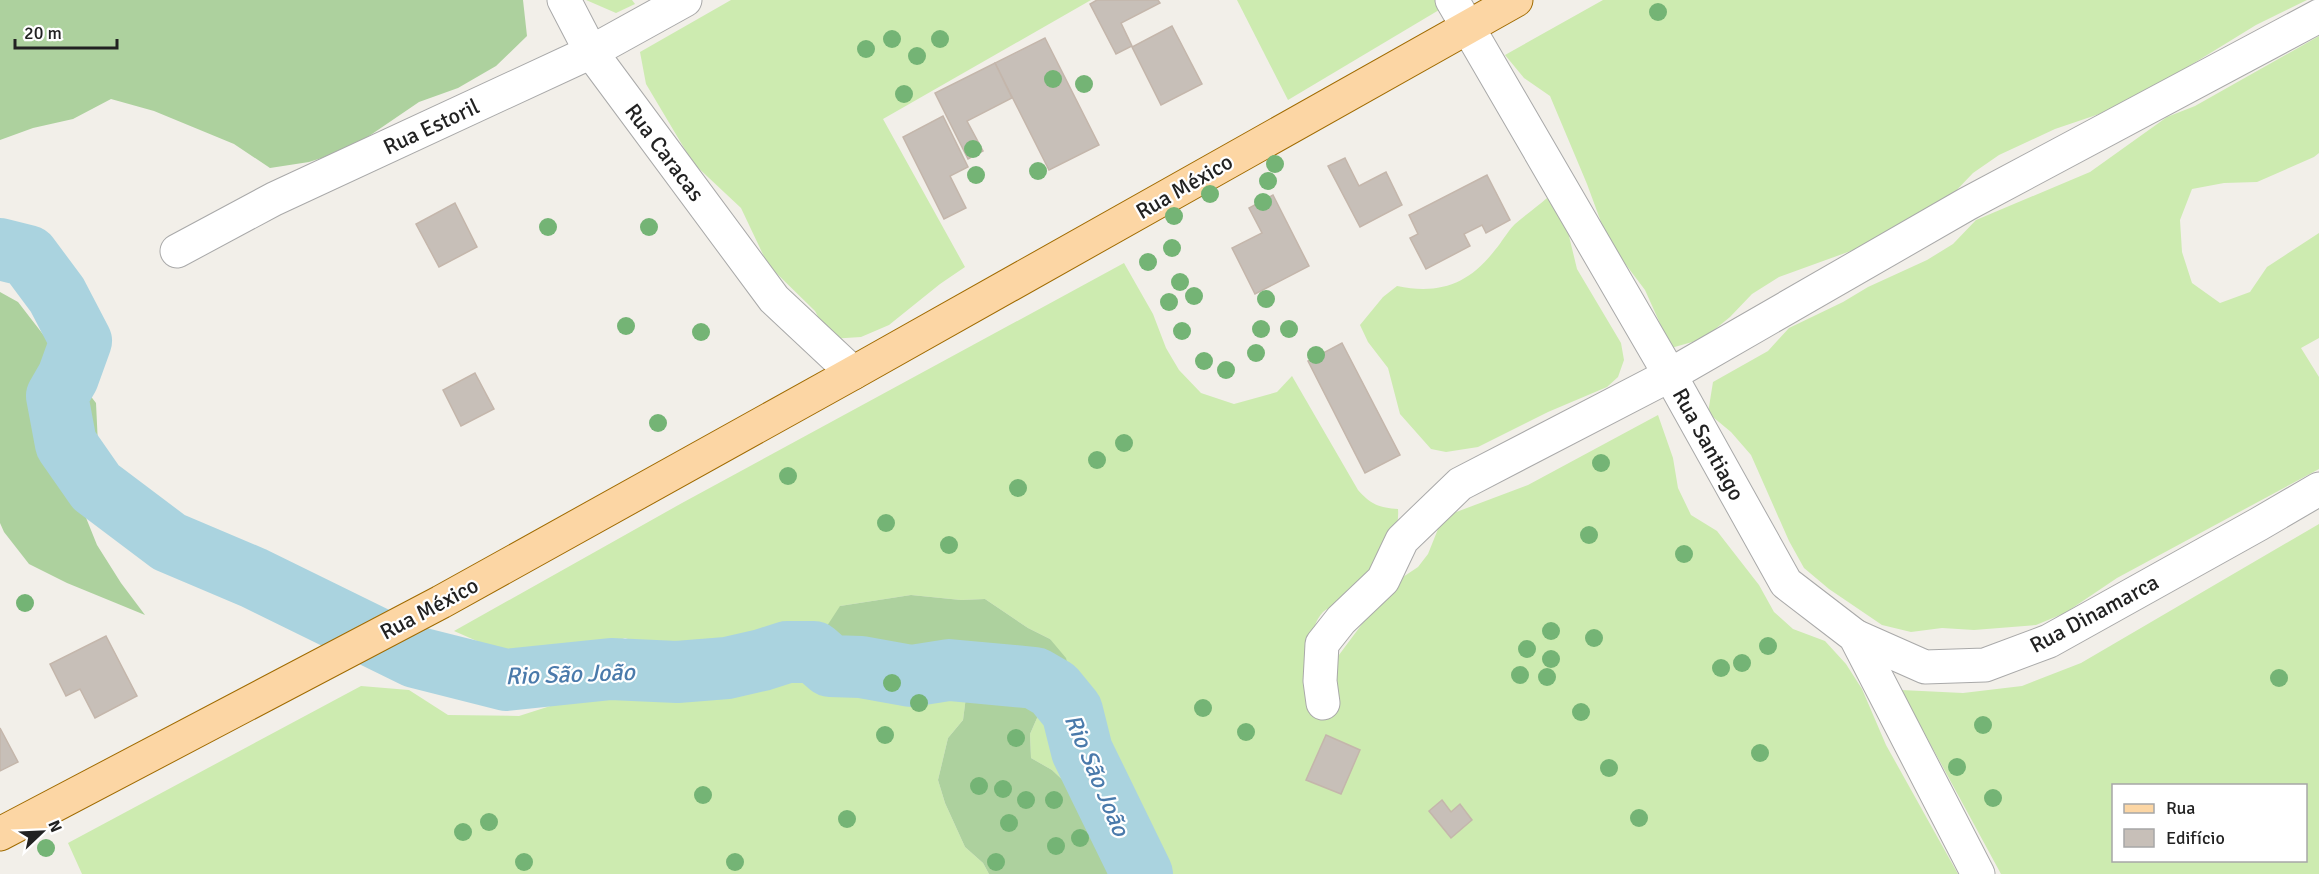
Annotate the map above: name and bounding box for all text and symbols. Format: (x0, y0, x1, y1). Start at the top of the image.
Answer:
scale bar (15, 12, 117, 50)
text: 20 m (24, 22, 62, 44)
street label: Rua Estoril (379, 93, 483, 160)
street label: Rua Caracas (619, 98, 710, 206)
street label: Rua México (1131, 148, 1238, 225)
street label: Rua Santiago (1667, 383, 1750, 505)
street label: Rua Dinamarca (2025, 568, 2163, 659)
street label: Rua México (375, 571, 483, 646)
water label: Rio São João (505, 657, 637, 691)
water label: Rio São João (1058, 709, 1137, 842)
legend (2112, 784, 2307, 862)
text: Rua (2166, 797, 2195, 819)
north arrow (12, 802, 72, 862)
text: N (44, 817, 66, 836)
text: Edifício (2166, 827, 2225, 849)

